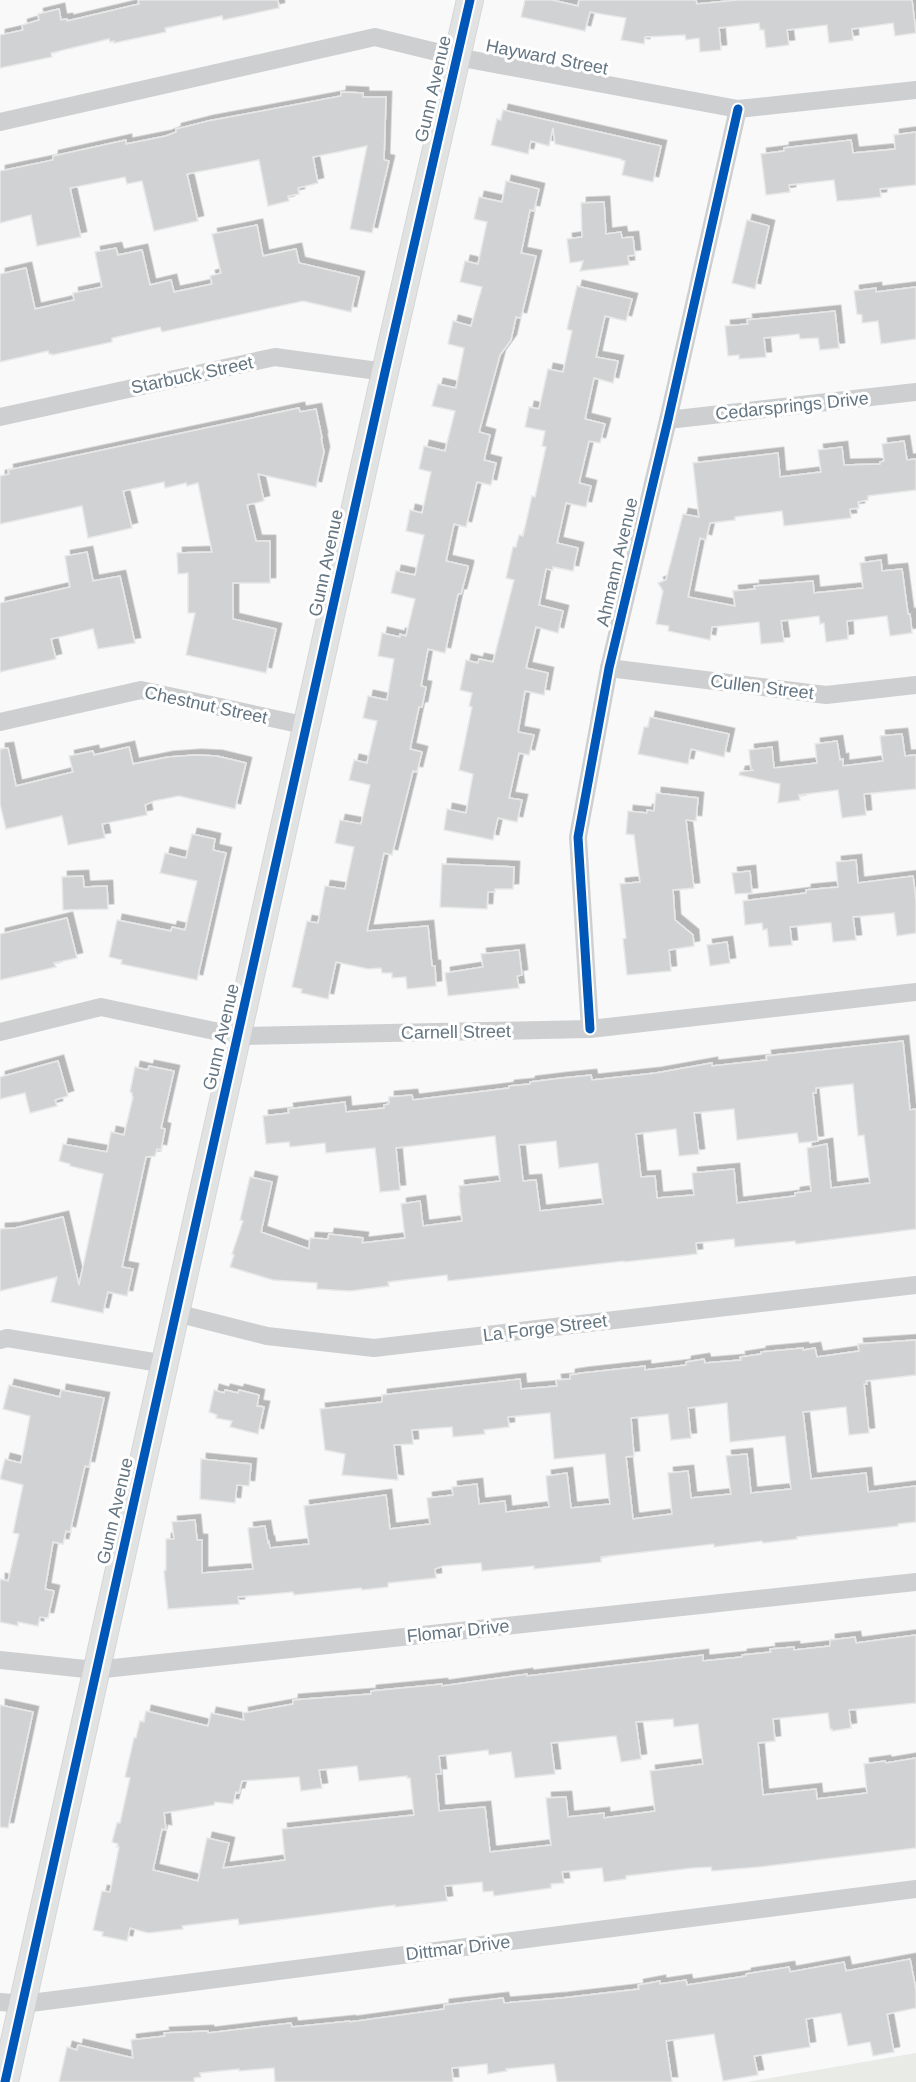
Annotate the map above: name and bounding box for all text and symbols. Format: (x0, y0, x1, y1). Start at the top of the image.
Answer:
street label: Gunn Avenue (411, 34, 455, 144)
street label: Hayward Street (484, 35, 610, 79)
street label: Starbuck Street (129, 352, 255, 398)
street label: Cedarsprings Drive (714, 388, 870, 424)
street label: Ahmann Avenue (592, 496, 642, 628)
street label: Gunn Avenue (305, 508, 347, 618)
street label: Cullen Street (709, 671, 815, 703)
street label: Chestnut Street (143, 682, 269, 728)
street label: Gunn Avenue (199, 982, 243, 1092)
street label: Carnell Street (401, 1021, 511, 1043)
street label: La Forge Street (482, 1310, 608, 1346)
street label: Gunn Avenue (93, 1456, 137, 1566)
street label: Flomar Drive (406, 1616, 510, 1646)
street label: Dittmar Drive (405, 1932, 511, 1964)

